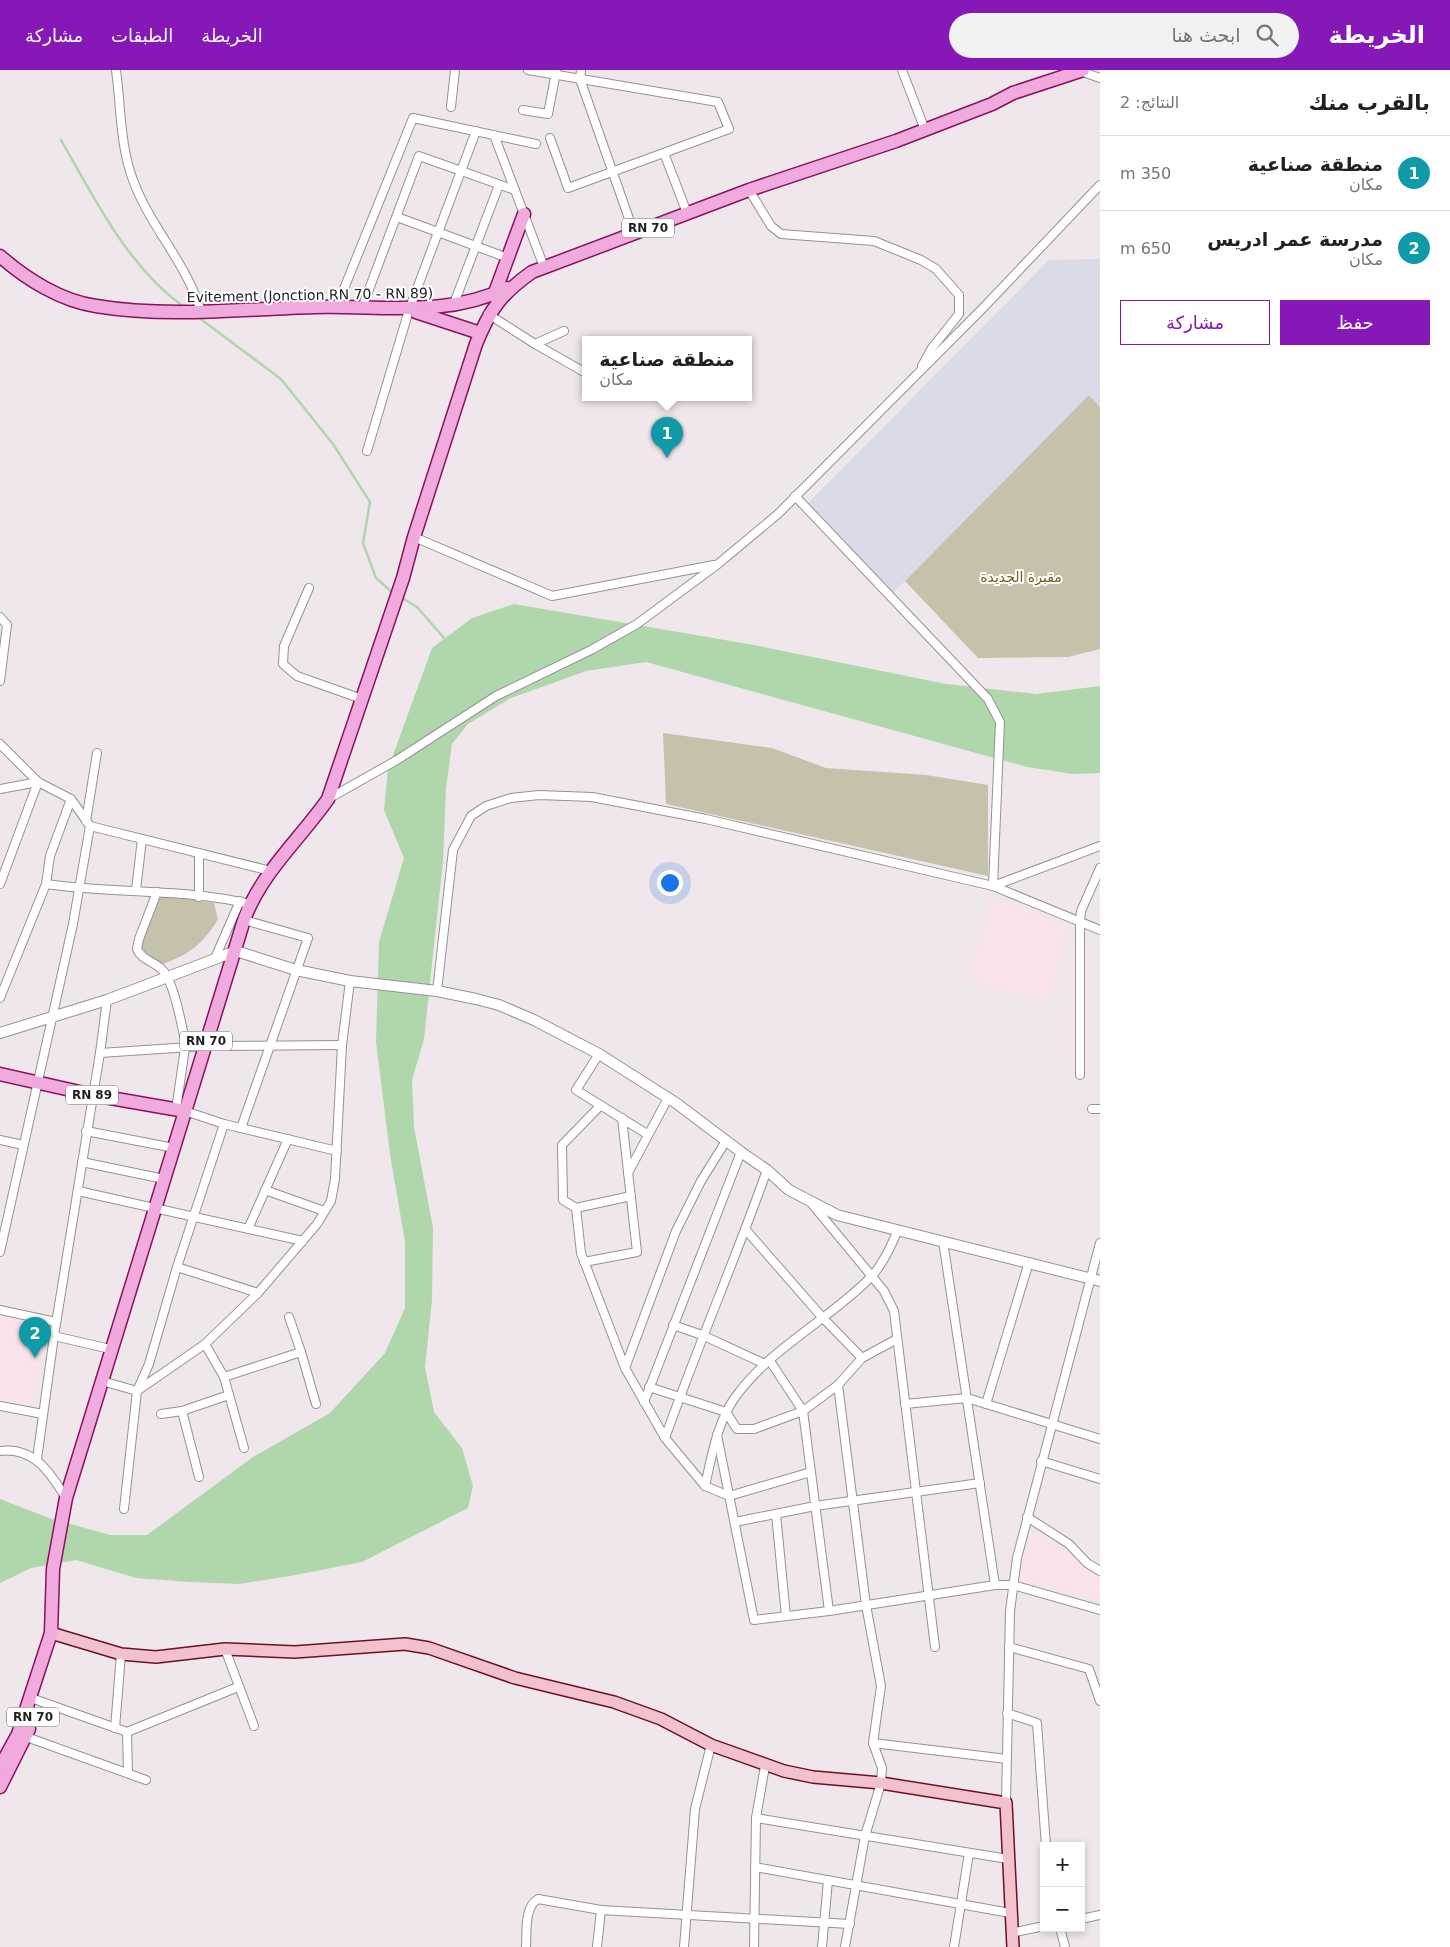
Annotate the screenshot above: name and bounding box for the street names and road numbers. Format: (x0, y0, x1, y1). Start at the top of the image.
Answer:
road number: RN 70 (622, 218, 674, 238)
street label: Evitement (Jonction RN 70 - RN 89) (187, 285, 433, 305)
road number: RN 70 (180, 1031, 232, 1050)
road number: RN 89 (66, 1086, 118, 1104)
road number: RN 70 (7, 1708, 59, 1726)

